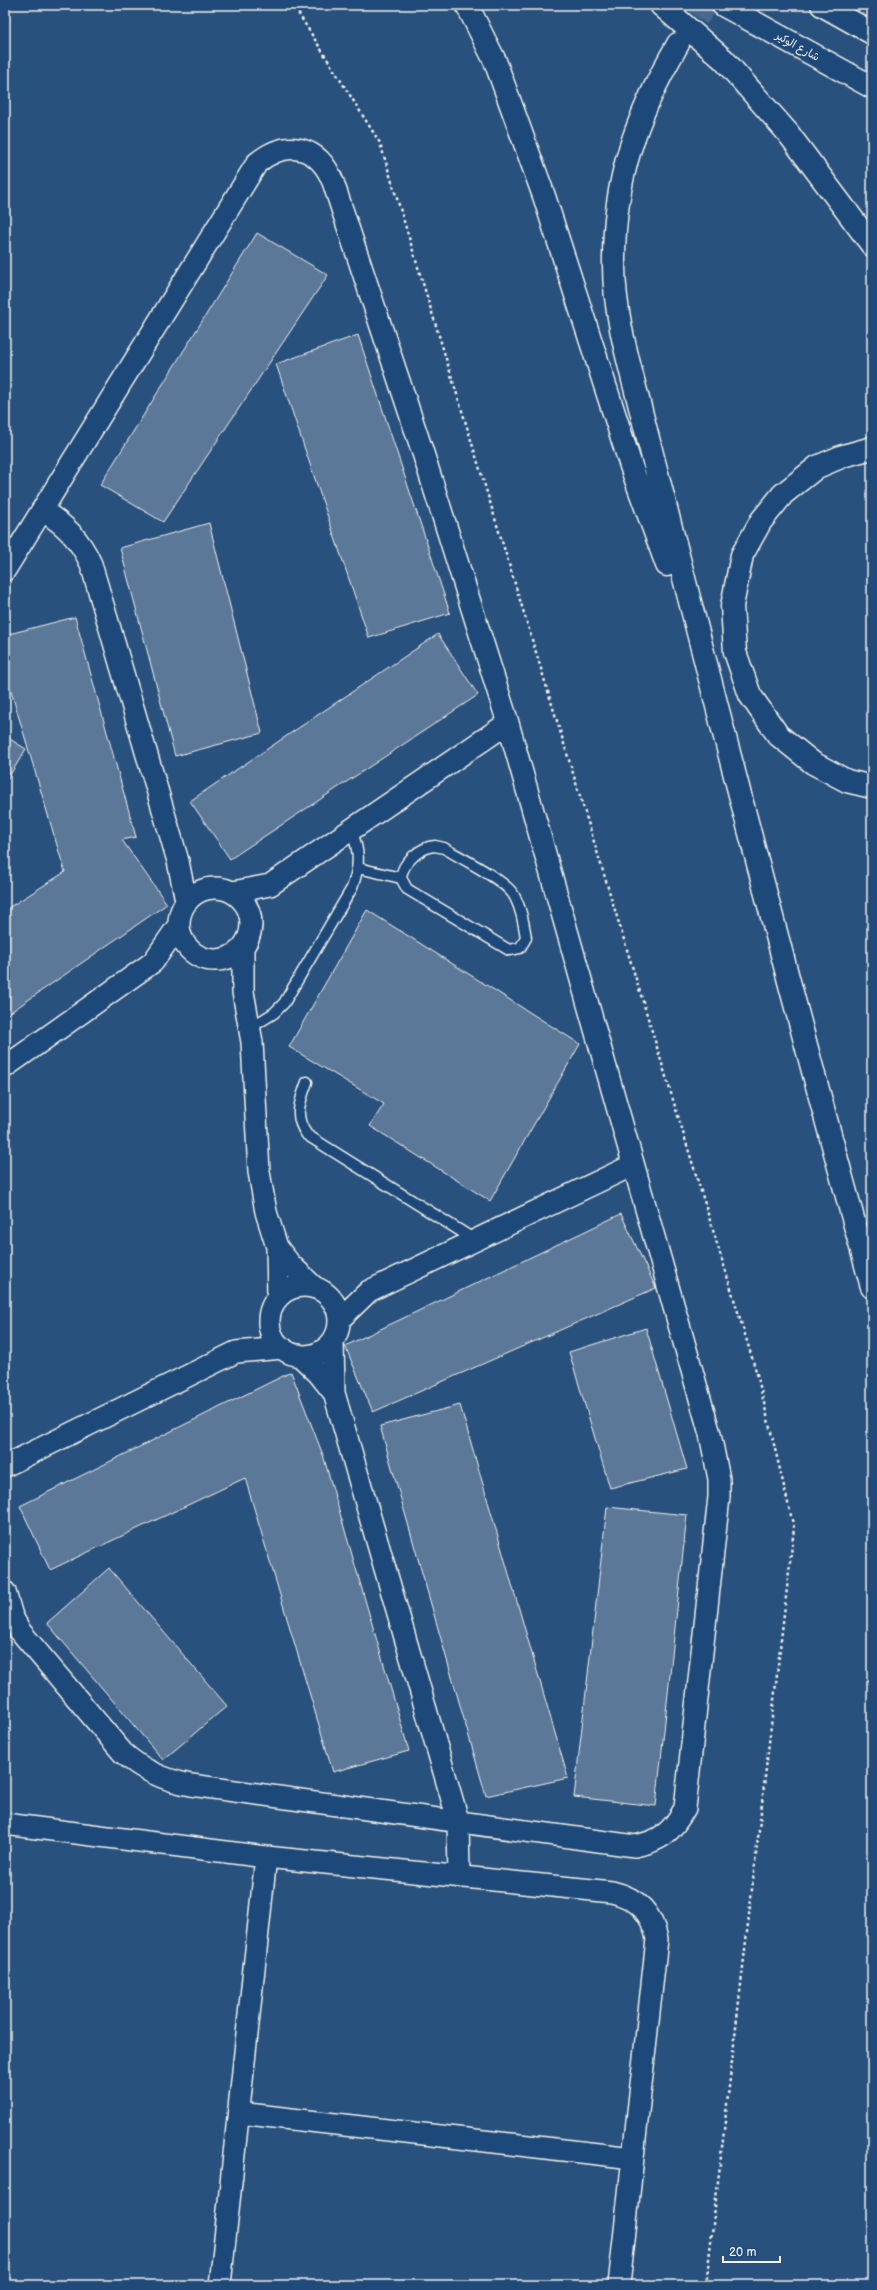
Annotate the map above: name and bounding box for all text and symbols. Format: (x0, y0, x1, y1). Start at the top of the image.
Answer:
street label: شارع الوكير (772, 29, 822, 66)
scale bar (723, 2238, 780, 2264)
text: 20 m (729, 2245, 756, 2260)

